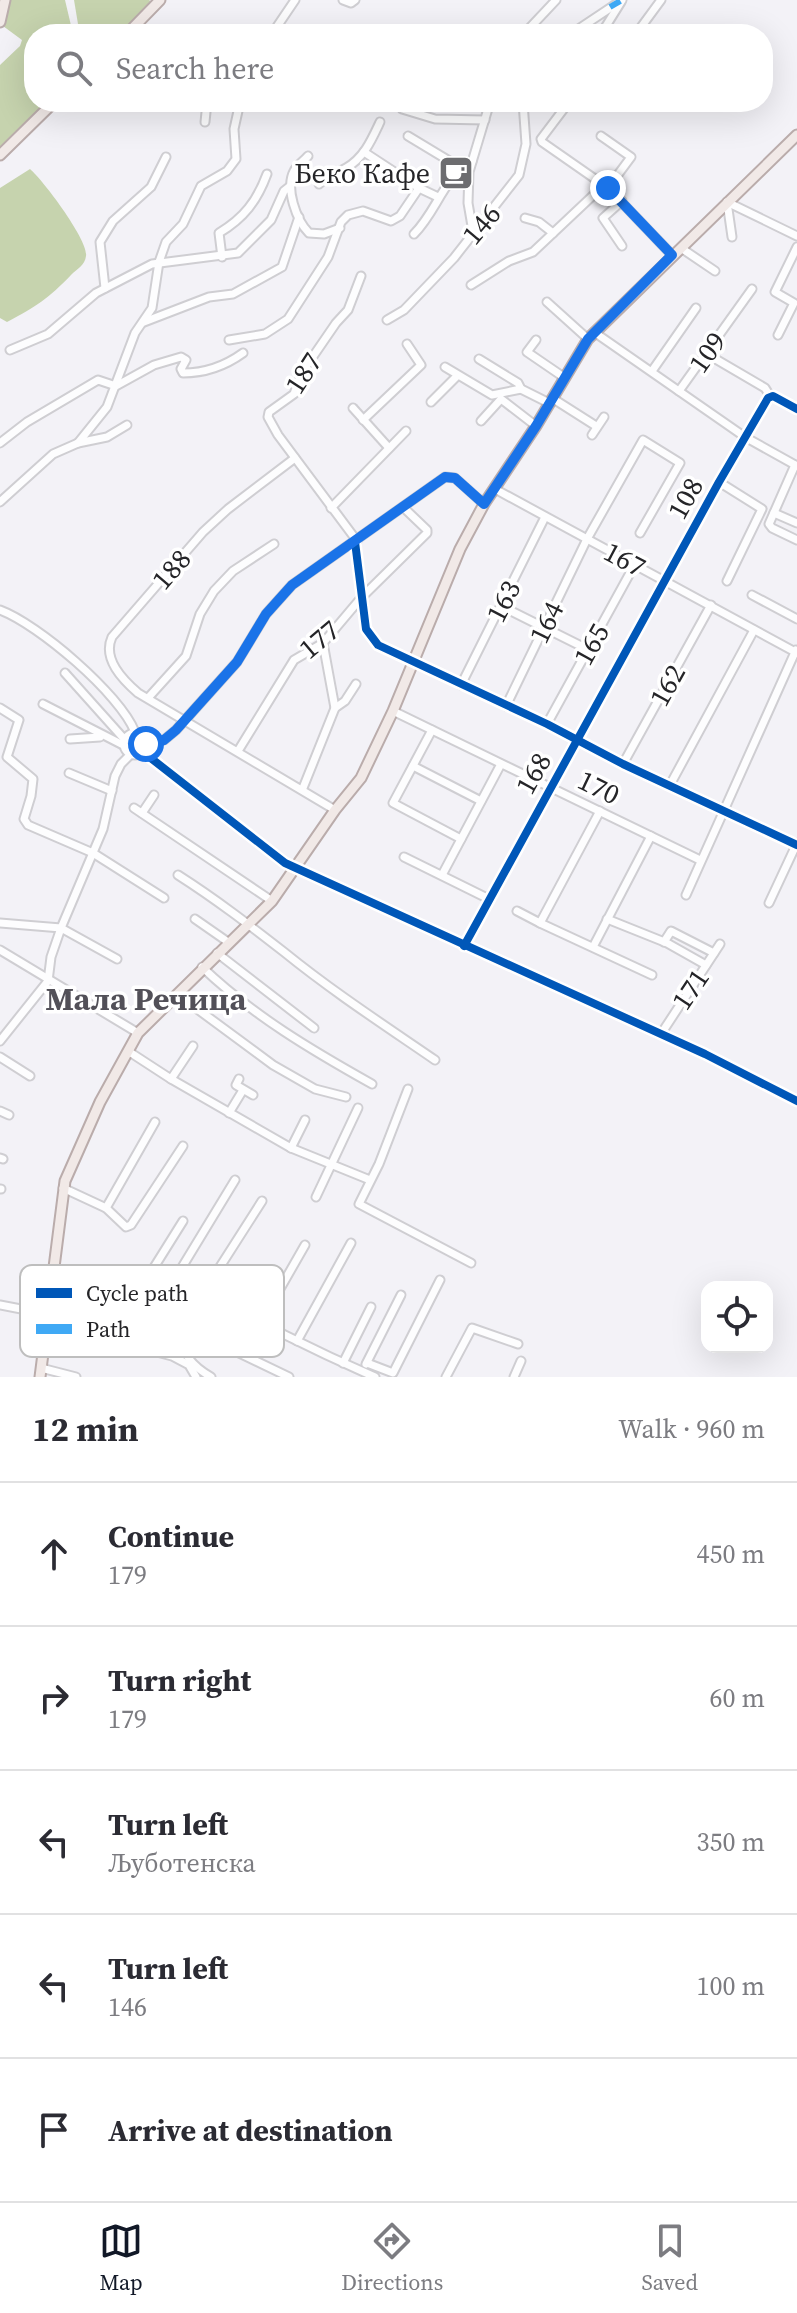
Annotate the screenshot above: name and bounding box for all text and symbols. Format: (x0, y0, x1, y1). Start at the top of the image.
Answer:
search box (24, 24, 773, 112)
icon: search (52, 46, 96, 90)
text: Search here (116, 48, 274, 89)
place label: Беко Кафе (294, 154, 430, 192)
cafe icon: Беко Кафе (437, 154, 475, 192)
route end (590, 170, 626, 206)
street label: 146 (453, 196, 509, 252)
street label: 109 (679, 324, 735, 380)
street label: 187 (276, 345, 330, 401)
street label: 108 (658, 470, 712, 526)
street label: 167 (598, 532, 652, 586)
street label: 188 (143, 541, 199, 597)
street label: 163 (477, 574, 529, 628)
street label: 164 (520, 595, 572, 649)
street label: 177 (291, 611, 347, 667)
street label: 165 (564, 616, 618, 672)
street label: 162 (640, 657, 694, 713)
route start (128, 726, 164, 762)
street label: 168 (506, 745, 560, 801)
street label: 170 (572, 761, 626, 813)
street label: 171 (663, 961, 717, 1017)
district label: Мала Речица (45, 977, 248, 1021)
legend (20, 1265, 284, 1357)
text: Cycle path (86, 1278, 189, 1308)
map controls (701, 1281, 773, 1353)
button: locate (701, 1281, 773, 1353)
text: Path (86, 1314, 131, 1344)
text: 12 min (32, 1406, 139, 1452)
text: Walk · 960 m (618, 1411, 765, 1447)
text: Continue (108, 1516, 234, 1557)
icon: ahead (32, 1532, 76, 1576)
text: 450 m (697, 1536, 765, 1572)
text: 179 (108, 1557, 147, 1593)
text: Turn right (108, 1660, 251, 1701)
icon: right (32, 1676, 76, 1720)
text: 60 m (710, 1680, 765, 1716)
text: 179 (108, 1701, 147, 1737)
text: Turn left (108, 1804, 228, 1845)
icon: left (32, 1820, 76, 1864)
text: 350 m (697, 1824, 765, 1860)
text: Љуботенска (108, 1845, 256, 1881)
text: Turn left (108, 1948, 228, 1989)
icon: left (32, 1964, 76, 2008)
text: 100 m (697, 1968, 765, 2004)
text: 146 (108, 1989, 147, 2025)
icon: arrive (32, 2108, 76, 2152)
text: Arrive at destination (108, 2110, 393, 2151)
tab: Map (99, 2219, 143, 2297)
tab: Directions (341, 2219, 443, 2297)
tab: Saved (641, 2219, 698, 2297)

